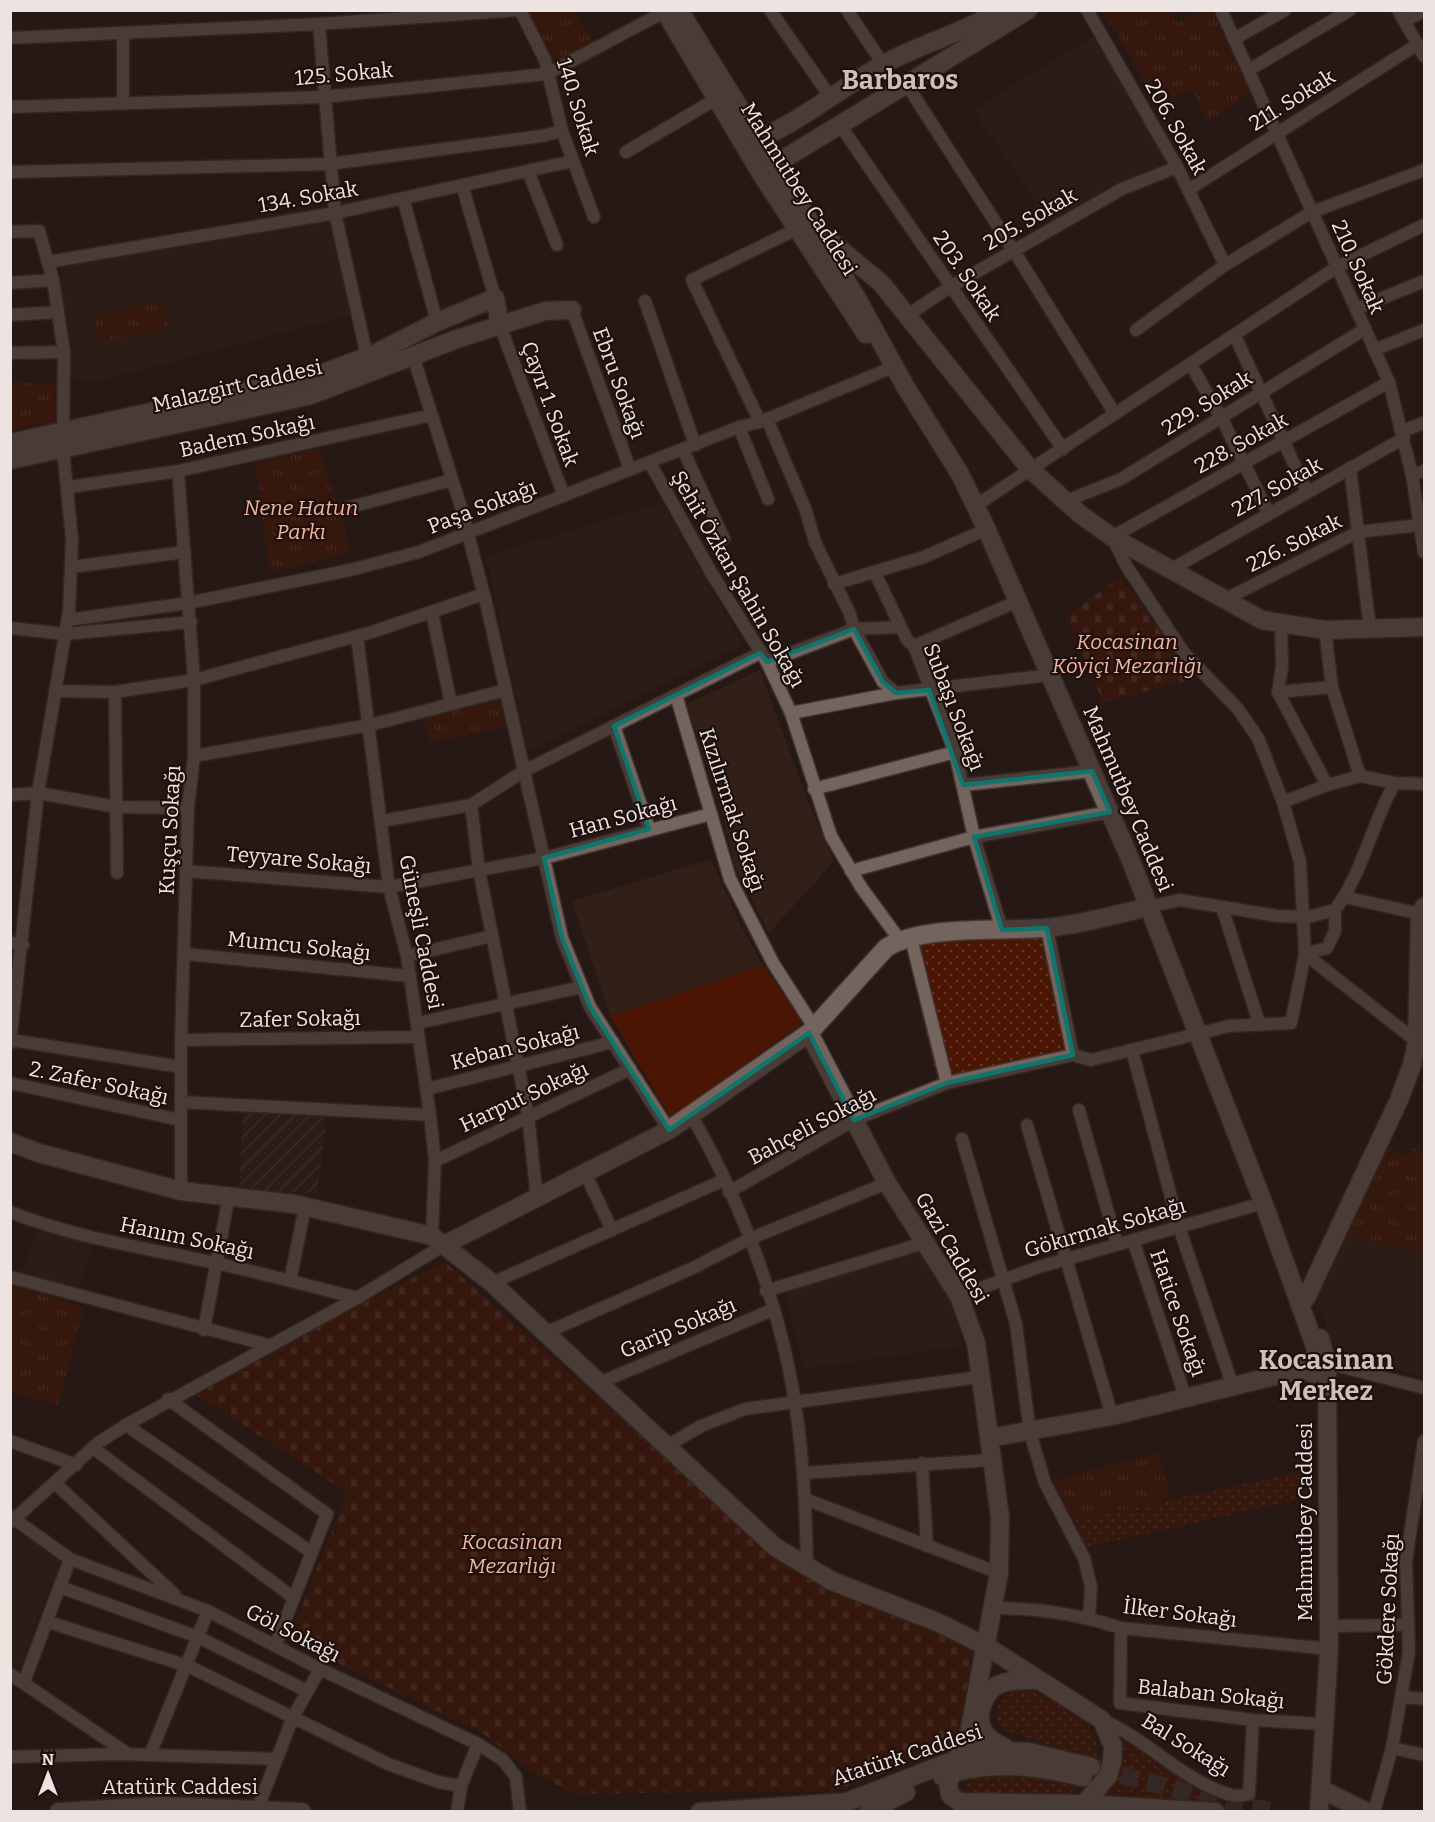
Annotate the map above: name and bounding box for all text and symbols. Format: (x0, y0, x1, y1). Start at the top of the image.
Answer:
street label: 140. Sokak (551, 55, 605, 159)
street label: 125. Sokak (294, 57, 394, 91)
street label: 211. Sokak (1244, 63, 1340, 137)
district label: Barbaros (842, 64, 958, 96)
street label: 206. Sokak (1139, 75, 1213, 179)
street label: Mahmutbey Caddesi (735, 98, 863, 280)
street label: 134. Sokak (256, 175, 360, 219)
street label: 205. Sokak (979, 182, 1081, 256)
street label: 210. Sokak (1326, 216, 1390, 318)
street label: 203. Sokak (927, 226, 1007, 326)
street label: Ebru Sokağı (587, 324, 651, 442)
street label: Çayır 1. Sokak (515, 338, 585, 470)
street label: Malazgirt Caddesi (150, 354, 324, 418)
street label: 229. Sokak (1157, 365, 1257, 441)
street label: 228. Sokak (1190, 407, 1292, 479)
street label: Badem Sokağı (177, 409, 317, 463)
street label: 227. Sokak (1227, 452, 1327, 522)
street label: Şehit Özkan Şahin Sokağı (665, 466, 811, 692)
street label: Paşa Sokağı (424, 474, 540, 540)
park label: Nene Hatun Parkı (244, 495, 358, 545)
street label: 226. Sokak (1242, 508, 1346, 578)
park label: Kocasinan Köyiçi Mezarlığı (1052, 629, 1202, 679)
street label: Subaşı Sokağı (918, 640, 990, 774)
street label: Mahmutbey Caddesi (1077, 702, 1179, 896)
street label: Kızılırmak Sokağı (693, 725, 771, 895)
street label: Kuşçu Sokağı (154, 764, 186, 896)
street label: Han Sokağı (566, 790, 680, 844)
street label: Teyyare Sokağı (225, 841, 373, 879)
street label: Güneşli Caddesi (393, 852, 449, 1012)
street label: Mumcu Sokağı (226, 926, 372, 966)
street label: Zafer Sokağı (239, 1005, 361, 1033)
street label: Keban Sokağı (448, 1018, 582, 1076)
street label: 2. Zafer Sokağı (27, 1056, 171, 1110)
street label: Harput Sokağı (455, 1056, 593, 1138)
street label: Bahçeli Sokağı (744, 1081, 880, 1171)
street label: Gazi Caddesi (910, 1188, 994, 1308)
street label: Gökırmak Sokağı (1021, 1193, 1189, 1263)
street label: Hanım Sokağı (118, 1211, 256, 1265)
street label: Hatice Sokağı (1144, 1246, 1212, 1380)
street label: Garip Sokağı (616, 1292, 740, 1364)
district label: Kocasinan Merkez (1259, 1344, 1394, 1407)
street label: Mahmutbey Caddesi (1292, 1422, 1318, 1622)
park label: Kocasinan Mezarlığı (461, 1529, 563, 1579)
street label: Gökdere Sokağı (1371, 1532, 1405, 1686)
street label: İlker Sokağı (1122, 1593, 1238, 1633)
street label: Göl Sokağı (241, 1598, 345, 1668)
street label: Balaban Sokağı (1136, 1673, 1286, 1715)
street label: Bal Sokağı (1137, 1708, 1235, 1782)
street label: Atatürk Caddesi (829, 1719, 985, 1791)
north arrow (18, 1744, 78, 1804)
text: N (42, 1750, 54, 1769)
street label: Atatürk Caddesi (102, 1774, 258, 1800)

